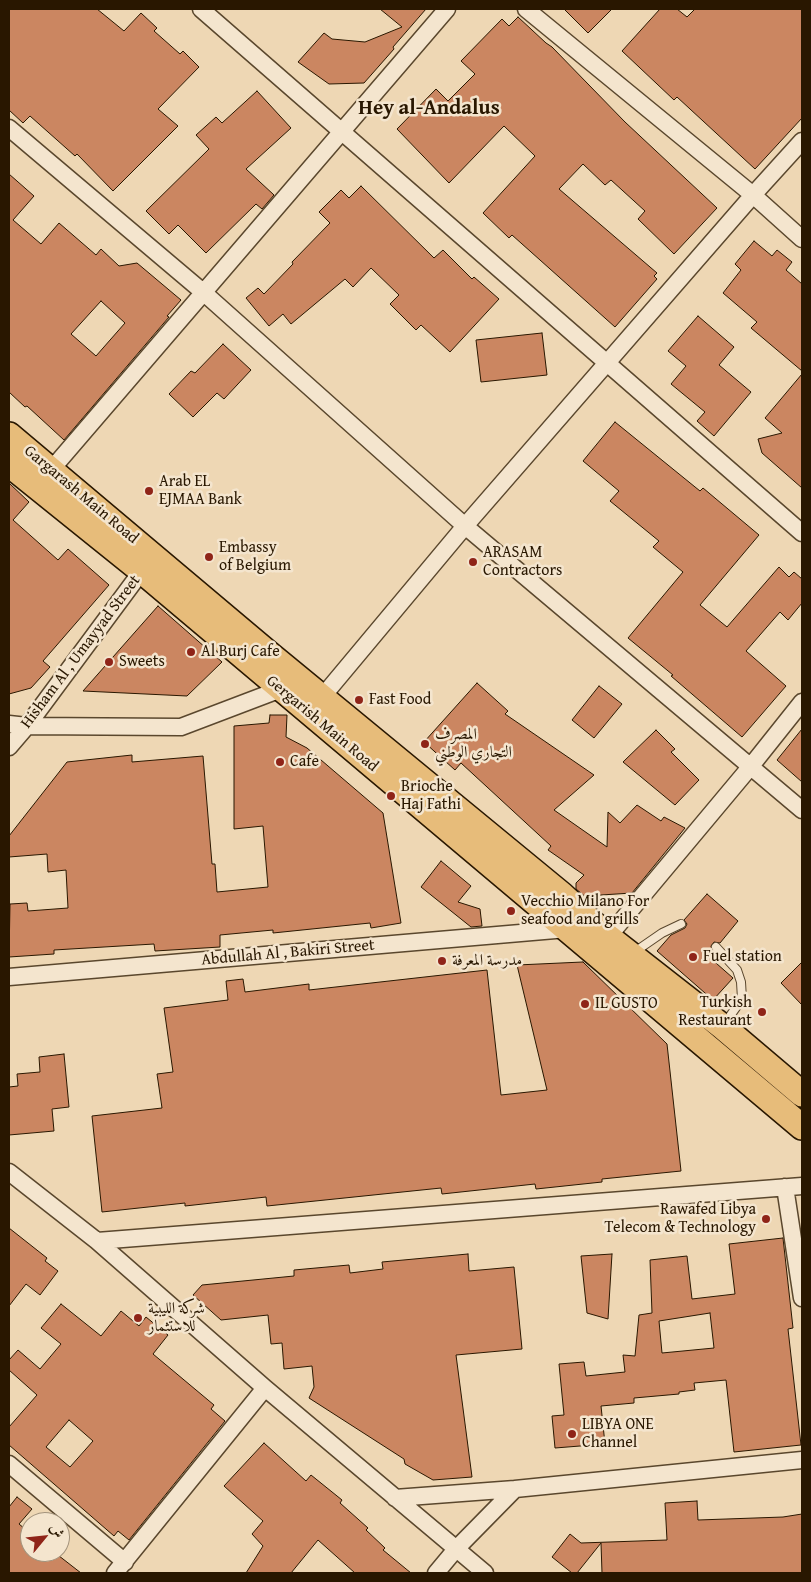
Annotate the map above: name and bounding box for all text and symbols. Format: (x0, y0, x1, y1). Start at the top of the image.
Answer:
district label: Hey al-Andalus (358, 96, 500, 122)
street label: Gargarash Main Road (20, 442, 142, 548)
place label: Arab EL EJMAA Bank (159, 472, 242, 510)
marker: Arab EL EJMAA Bank (143, 485, 155, 497)
place label: Embassy of Belgium (219, 538, 291, 576)
place label: ARASAM Contractors (483, 543, 562, 581)
marker: Embassy of Belgium (203, 551, 215, 563)
marker: ARASAM Contractors (467, 556, 479, 568)
street label: Hisham Al , Umayyad Street (17, 572, 145, 732)
place label: Al Burj Cafe (201, 642, 280, 662)
marker: Al Burj Cafe (185, 646, 197, 658)
place label: Sweets (119, 652, 165, 672)
marker: Sweets (103, 656, 115, 668)
street label: Gergarish Main Road (262, 672, 382, 776)
place label: Fast Food (369, 690, 431, 710)
marker: Fast Food (353, 694, 365, 706)
place label: المصرف التجاري الوطني (435, 725, 512, 763)
marker: المصرف التجاري الوطني (419, 738, 431, 750)
place label: Cafe (290, 752, 319, 772)
marker: Cafe (274, 756, 286, 768)
place label: Brioche Haj Fathi (401, 777, 461, 815)
marker: Brioche Haj Fathi (385, 790, 397, 802)
place label: Vecchio Milano For seafood and grills (521, 892, 649, 930)
marker: Vecchio Milano For seafood and grills (505, 905, 517, 917)
street label: Abdullah Al , Bakiri Street (201, 936, 375, 970)
place label: Fuel station (703, 947, 782, 967)
place label: مدرسة المعرفة (452, 951, 522, 971)
marker: Fuel station (687, 951, 699, 963)
marker: مدرسة المعرفة (436, 955, 448, 967)
place label: Turkish Restaurant (678, 993, 752, 1031)
place label: IL GUSTO (595, 994, 658, 1014)
marker: IL GUSTO (579, 998, 591, 1010)
marker: Turkish Restaurant (756, 1006, 768, 1018)
place label: Rawafed Libya Telecom & Technology (605, 1200, 756, 1238)
marker: Rawafed Libya Telecom & Technology (760, 1213, 772, 1225)
place label: شركة الليبية للاستثمار (148, 1299, 205, 1337)
marker: شركة الليبية للاستثمار (132, 1312, 144, 1324)
place label: LIBYA ONE Channel (582, 1415, 654, 1453)
marker: LIBYA ONE Channel (566, 1428, 578, 1440)
north arrow (20, 1512, 70, 1562)
text: ش (45, 1520, 69, 1541)

